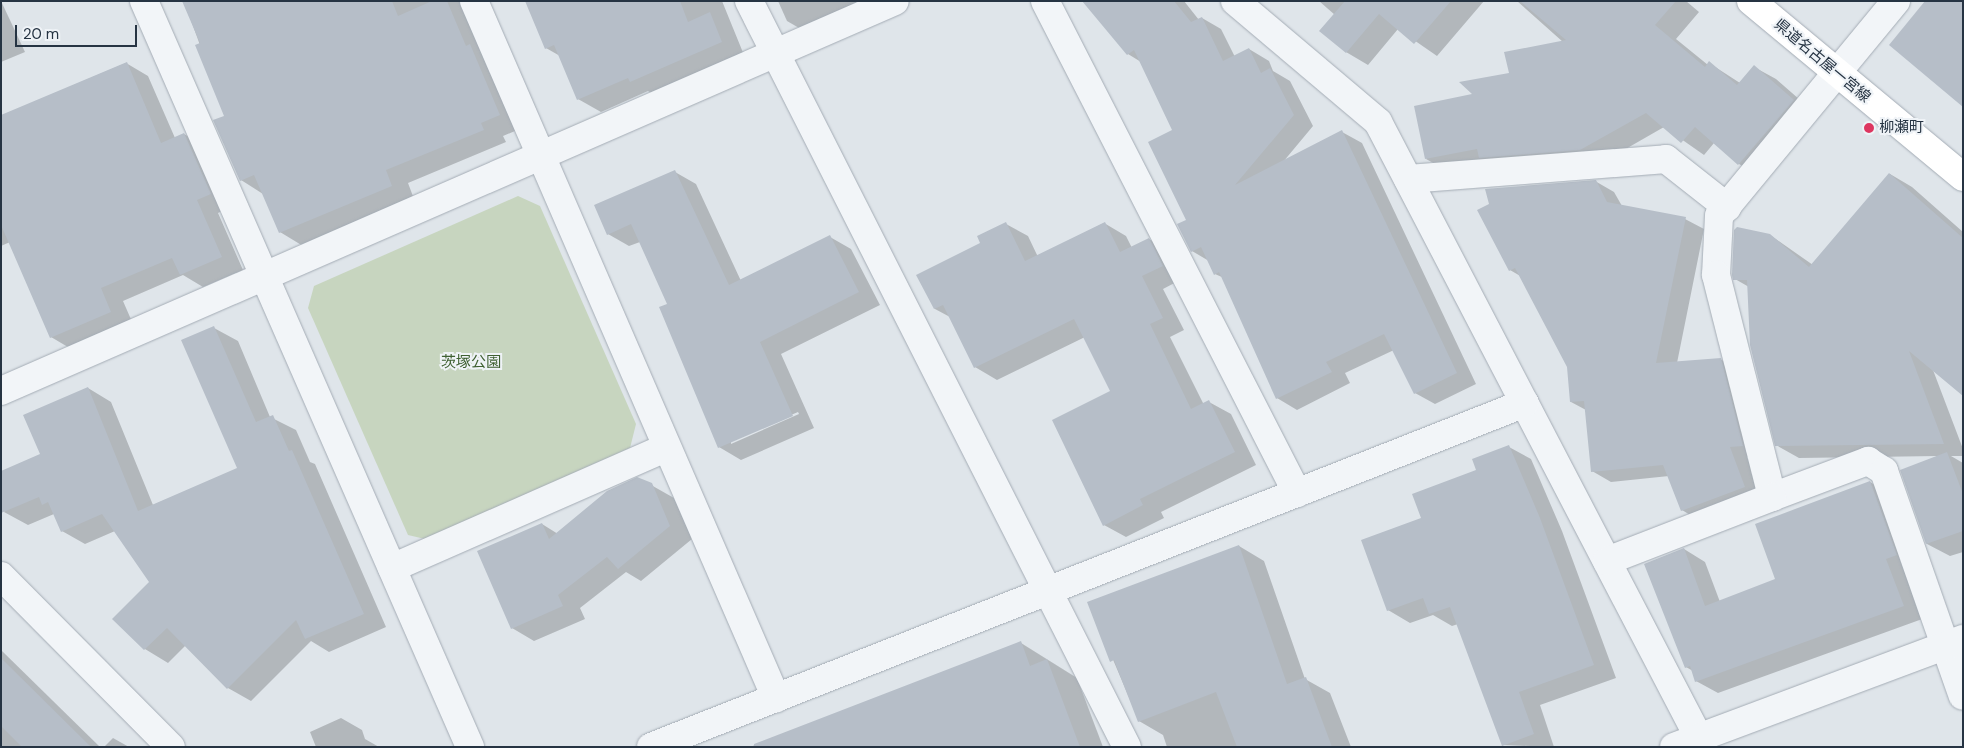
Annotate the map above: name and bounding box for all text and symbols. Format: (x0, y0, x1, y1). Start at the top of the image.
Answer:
scale bar (18, 15, 140, 47)
street label: 県道名古屋一宮線 (1770, 16, 1874, 106)
text: 20 m (23, 24, 59, 44)
place label: 柳瀬町 (1879, 119, 1924, 137)
marker: 柳瀬町 (1863, 122, 1875, 134)
park label: 茨塚公園 (441, 354, 501, 372)

